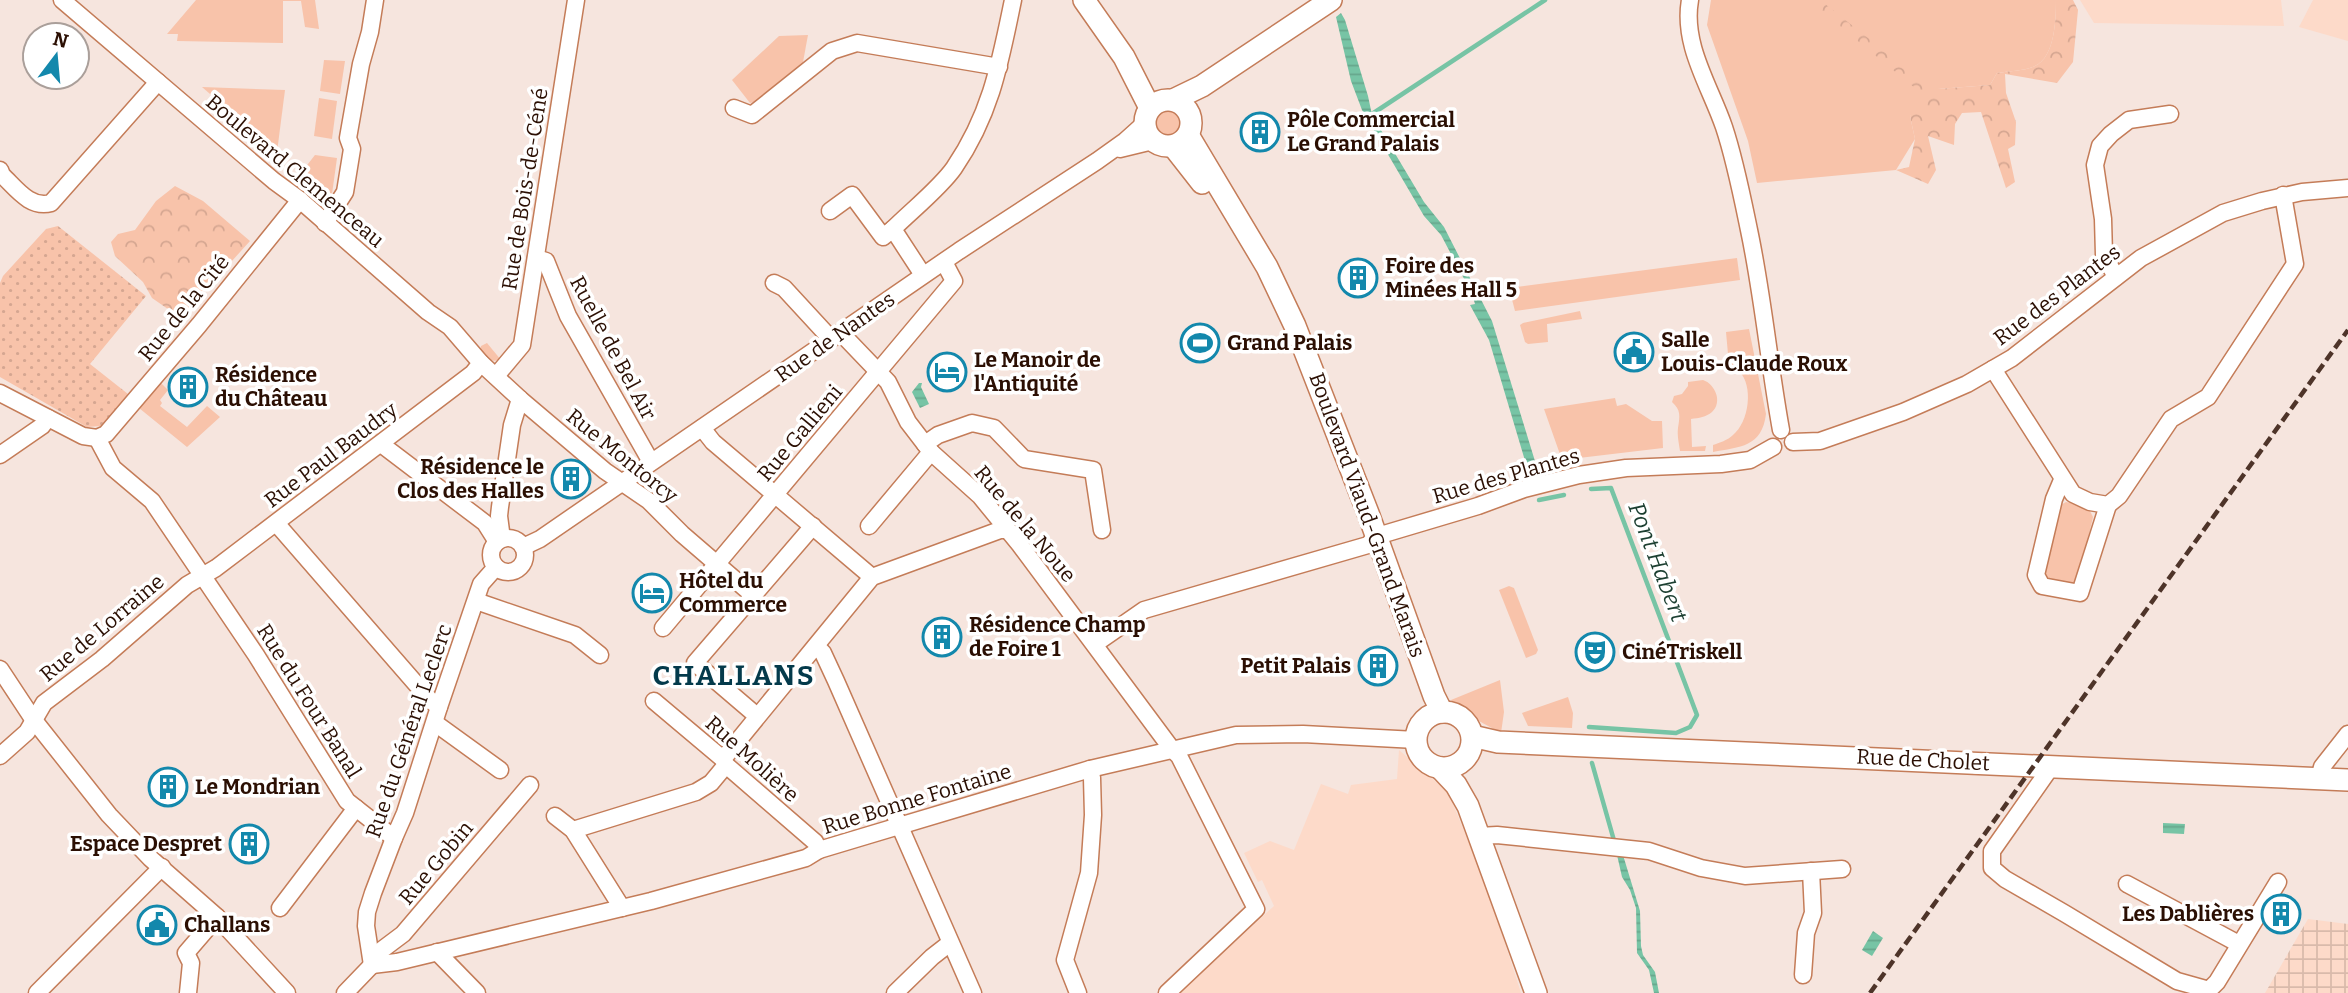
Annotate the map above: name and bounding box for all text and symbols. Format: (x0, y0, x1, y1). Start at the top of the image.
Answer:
north arrow (21, 21, 91, 91)
text: N (50, 27, 71, 53)
street label: Rue de Bois-de-Céné (496, 86, 554, 292)
street label: Boulevard Clemenceau (201, 89, 389, 253)
place label: Pôle Commercial Le Grand Palais (1287, 107, 1456, 157)
building icon: Pôle Commercial Le Grand Palais (1239, 111, 1281, 153)
street label: Rue des Plantes (1988, 239, 2126, 351)
street label: Rue de la Cité (133, 249, 235, 367)
place label: Foire des Minées Hall 5 (1385, 253, 1517, 303)
building icon: Foire des Minées Hall 5 (1337, 257, 1379, 299)
street label: Ruelle de Bel Air (564, 272, 662, 424)
street label: Rue de Nantes (770, 286, 900, 388)
sports icon: Grand Palais (1179, 322, 1221, 364)
place label: Salle Louis-Claude Roux (1661, 327, 1848, 377)
place label: Grand Palais (1227, 330, 1352, 356)
public building icon: Salle Louis-Claude Roux (1613, 331, 1655, 373)
place label: Le Manoir de l'Antiquité (974, 347, 1101, 397)
hotel icon: Le Manoir de l'Antiquité (926, 351, 968, 393)
place label: Résidence du Château (215, 362, 327, 412)
building icon: Résidence du Château (167, 366, 209, 408)
street label: Boulevard Viaud-Grand Marais (1303, 369, 1431, 661)
street label: Rue Gallieni (752, 379, 848, 487)
street label: Rue Paul Baudry (259, 396, 403, 513)
street label: Rue Montorcy (561, 403, 684, 509)
street label: Rue des Plantes (1429, 443, 1583, 509)
place label: Résidence le Clos des Halles (397, 454, 544, 504)
building icon: Résidence le Clos des Halles (550, 458, 592, 500)
street label: Rue de la Noue (969, 460, 1081, 588)
water label: Pont Habert (1622, 498, 1694, 626)
place label: Hôtel du Commerce (679, 568, 787, 618)
street label: Rue de Lorraine (35, 569, 169, 687)
hotel icon: Hôtel du Commerce (631, 572, 673, 614)
place label: Résidence Champ de Foire 1 (969, 612, 1146, 662)
building icon: Résidence Champ de Foire 1 (921, 616, 963, 658)
street label: Rue du Four Banal (251, 619, 367, 783)
street label: Rue du Général Leclerc (360, 621, 458, 841)
theatre icon: CinéTriskell (1574, 631, 1616, 673)
place label: CinéTriskell (1622, 639, 1743, 665)
building icon: Petit Palais (1357, 645, 1399, 687)
place label: Petit Palais (1240, 653, 1351, 679)
district label: CHALLANS (652, 659, 816, 692)
street label: Rue Molière (700, 710, 804, 808)
street label: Rue de Cholet (1856, 744, 1991, 776)
street label: Rue Bonne Fontaine (820, 758, 1014, 840)
building icon: Le Mondrian (147, 766, 189, 808)
place label: Le Mondrian (195, 774, 320, 800)
street label: Rue Gobin (393, 816, 479, 910)
building icon: Espace Despret (228, 823, 270, 865)
place label: Espace Despret (70, 831, 223, 857)
building icon: Les Dablières (2260, 893, 2302, 935)
place label: Les Dablières (2122, 901, 2254, 927)
public building icon: Challans (136, 904, 178, 946)
place label: Challans (184, 912, 270, 938)

